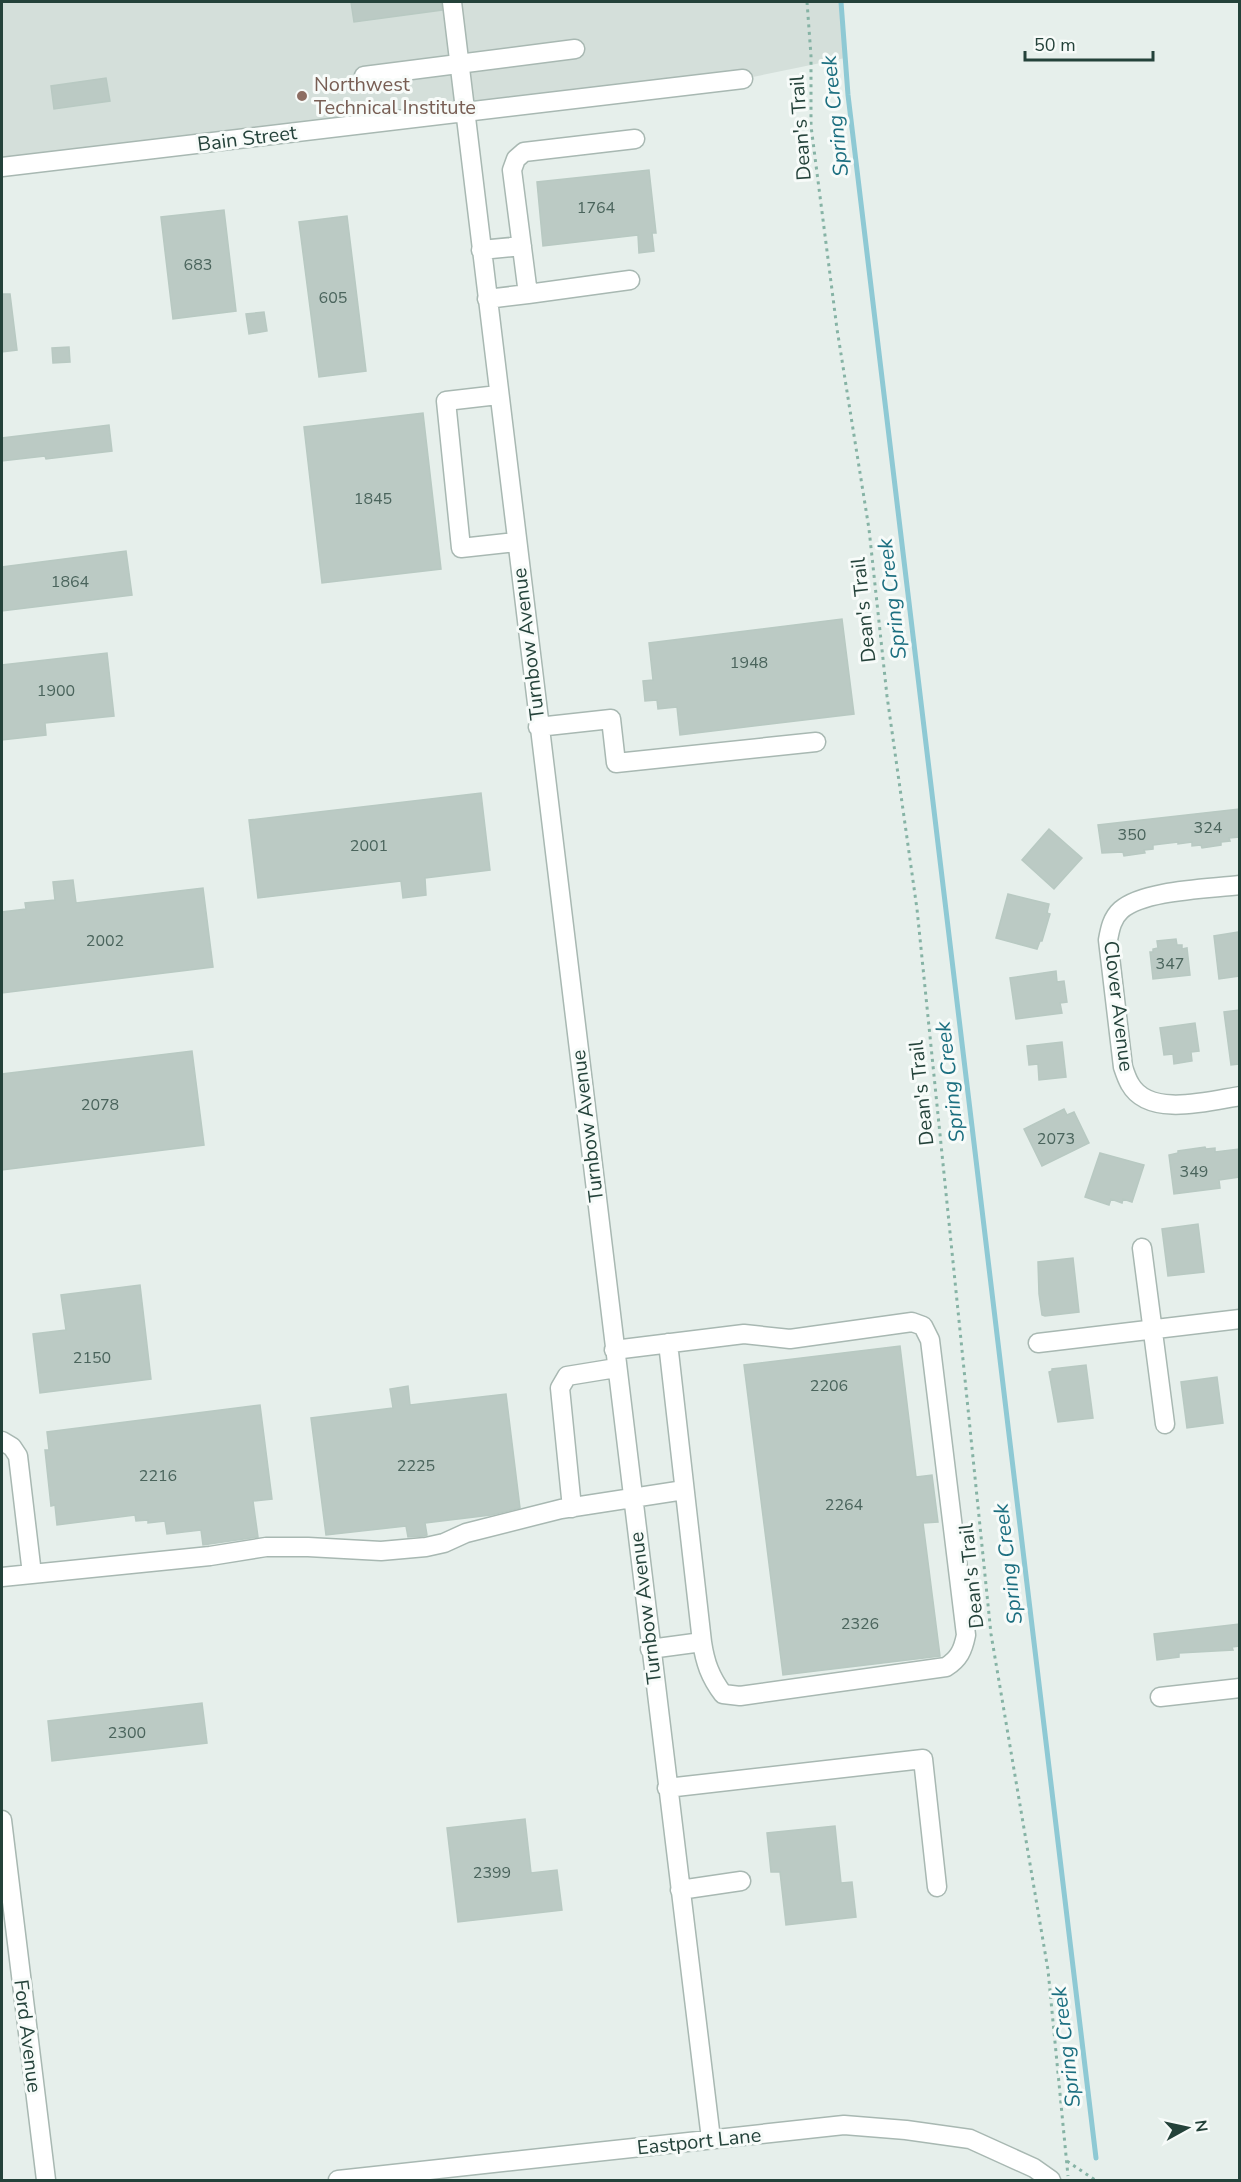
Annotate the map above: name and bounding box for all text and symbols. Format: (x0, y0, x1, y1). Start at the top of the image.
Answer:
scale bar (1025, 24, 1152, 62)
text: 50 m (1034, 33, 1076, 57)
water label: Spring Creek (815, 54, 855, 178)
place label: Northwest Technical Institute (314, 71, 476, 121)
street label: Dean's Trail (783, 74, 818, 181)
marker: Northwest Technical Institute (295, 89, 309, 103)
street label: Bain Street (196, 119, 299, 158)
house number: 1764 (577, 197, 616, 219)
house number: 683 (184, 254, 212, 276)
house number: 605 (319, 287, 347, 309)
house number: 1845 (354, 488, 392, 510)
water label: Spring Creek (871, 536, 913, 661)
street label: Dean's Trail (845, 556, 882, 664)
street label: Turnbow Avenue (506, 566, 551, 722)
house number: 1864 (51, 571, 90, 593)
house number: 1948 (730, 652, 768, 674)
house number: 1900 (37, 680, 75, 702)
house number: 324 (1194, 817, 1223, 839)
house number: 350 (1118, 824, 1146, 846)
house number: 2001 (350, 835, 388, 857)
house number: 2002 (86, 930, 124, 952)
street label: Clover Avenue (1097, 939, 1140, 1073)
house number: 347 (1156, 953, 1184, 975)
water label: Spring Creek (929, 1019, 971, 1144)
street label: Dean's Trail (903, 1039, 940, 1147)
street label: Turnbow Avenue (565, 1048, 610, 1204)
house number: 2078 (81, 1094, 119, 1116)
house number: 2073 (1037, 1128, 1075, 1150)
house number: 349 (1180, 1161, 1208, 1183)
house number: 2150 (73, 1347, 111, 1369)
house number: 2206 (810, 1375, 848, 1397)
house number: 2225 (397, 1455, 435, 1477)
house number: 2216 (139, 1465, 177, 1487)
house number: 2264 (825, 1494, 864, 1516)
water label: Spring Creek (987, 1501, 1029, 1626)
street label: Dean's Trail (953, 1522, 990, 1630)
street label: Turnbow Avenue (623, 1530, 668, 1686)
house number: 2326 (841, 1613, 879, 1635)
house number: 2300 (108, 1722, 146, 1744)
house number: 2399 (473, 1862, 511, 1884)
street label: Ford Avenue (7, 1978, 48, 2094)
water label: Spring Creek (1045, 1984, 1087, 2109)
north arrow (1157, 2098, 1217, 2158)
text: N (1189, 2119, 1213, 2134)
street label: Eastport Lane (636, 2122, 762, 2161)

